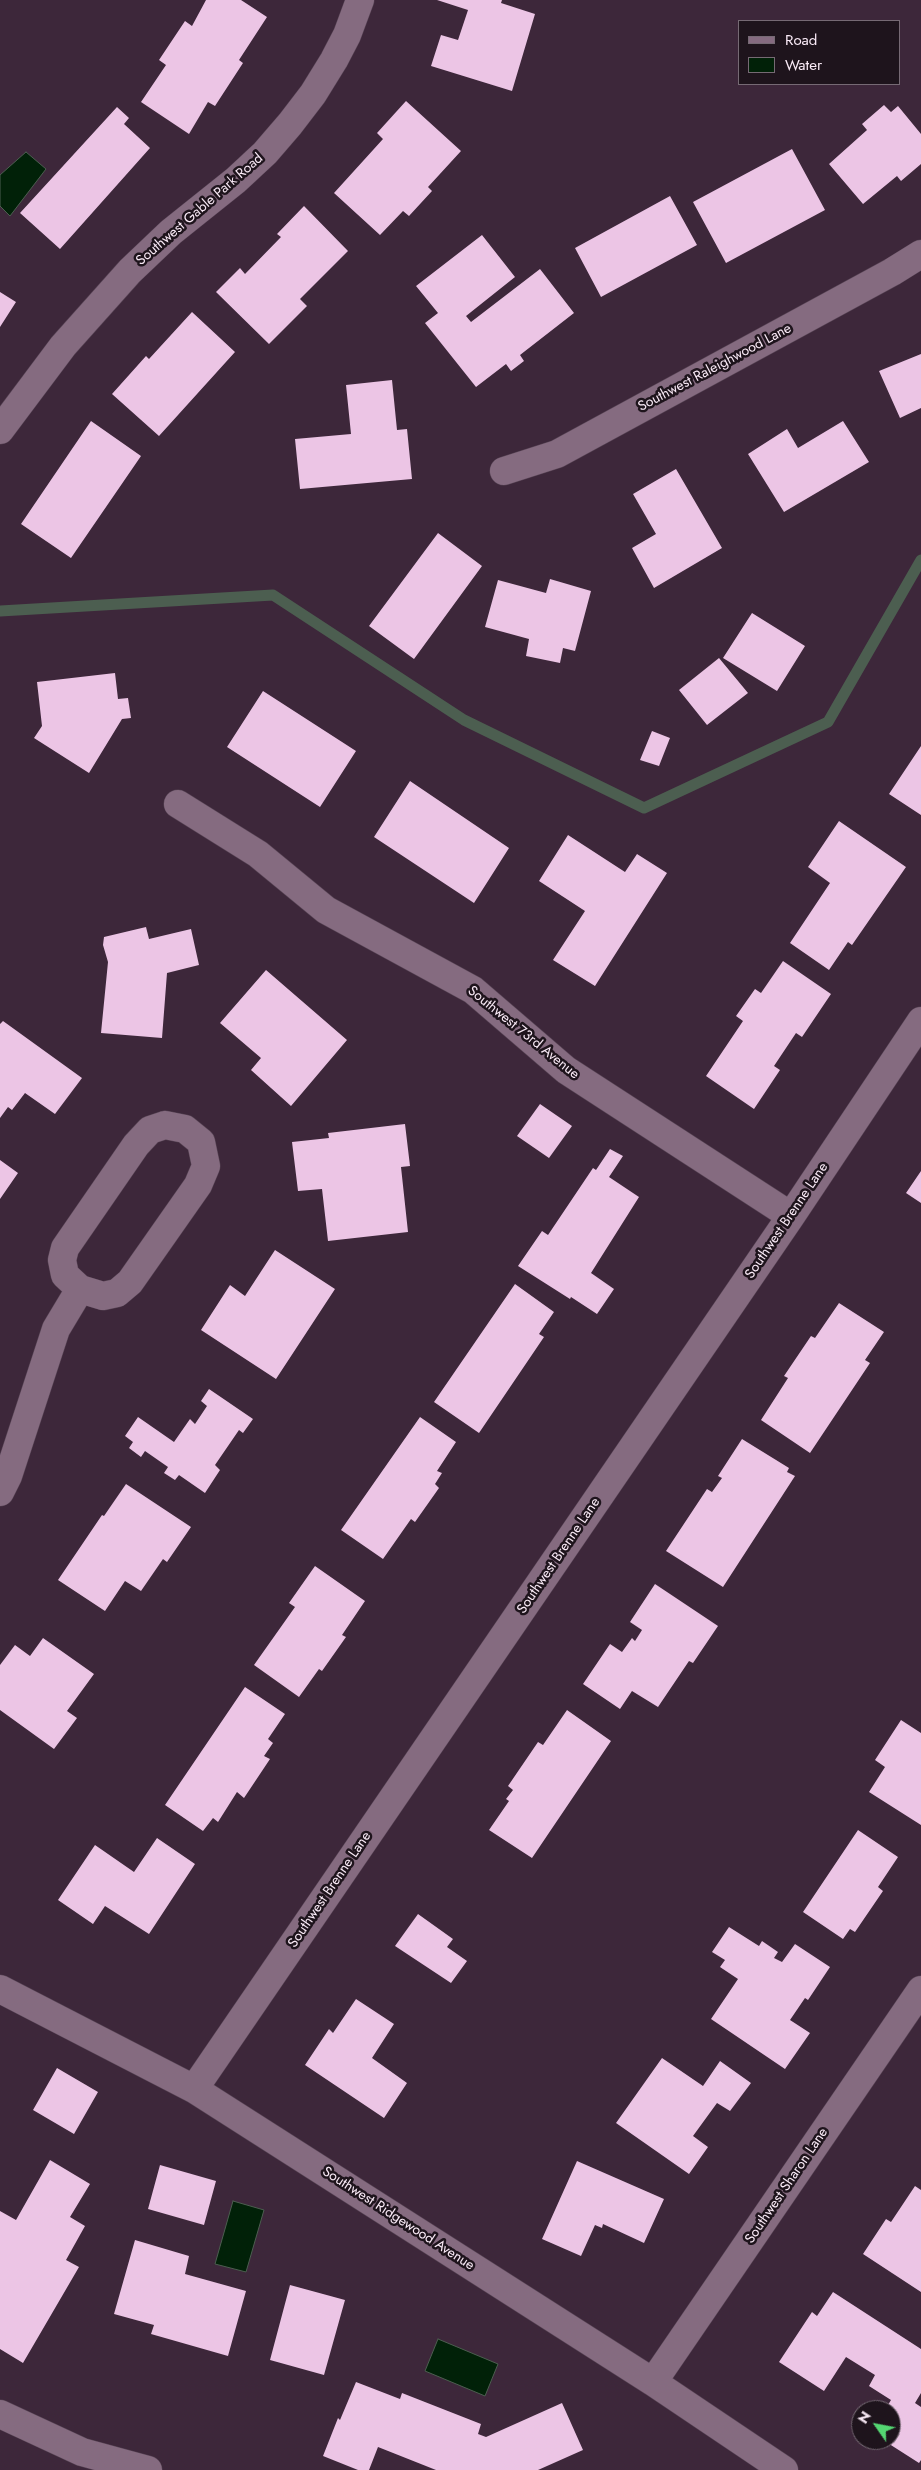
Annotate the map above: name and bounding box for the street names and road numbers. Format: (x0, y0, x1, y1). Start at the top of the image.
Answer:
street label: Southwest Gable Park Road (133, 150, 267, 270)
street label: Southwest Raleighwood Lane (635, 320, 795, 416)
street label: Southwest 73rd Avenue (464, 983, 582, 1083)
street label: Southwest Brenne Lane (742, 1160, 832, 1282)
street label: Southwest Brenne Lane (514, 1495, 604, 1617)
street label: Southwest Brenne Lane (285, 1829, 375, 1951)
street label: Southwest Sharon Lane (742, 2125, 832, 2247)
street label: Southwest Ridgewood Avenue (319, 2164, 477, 2274)

